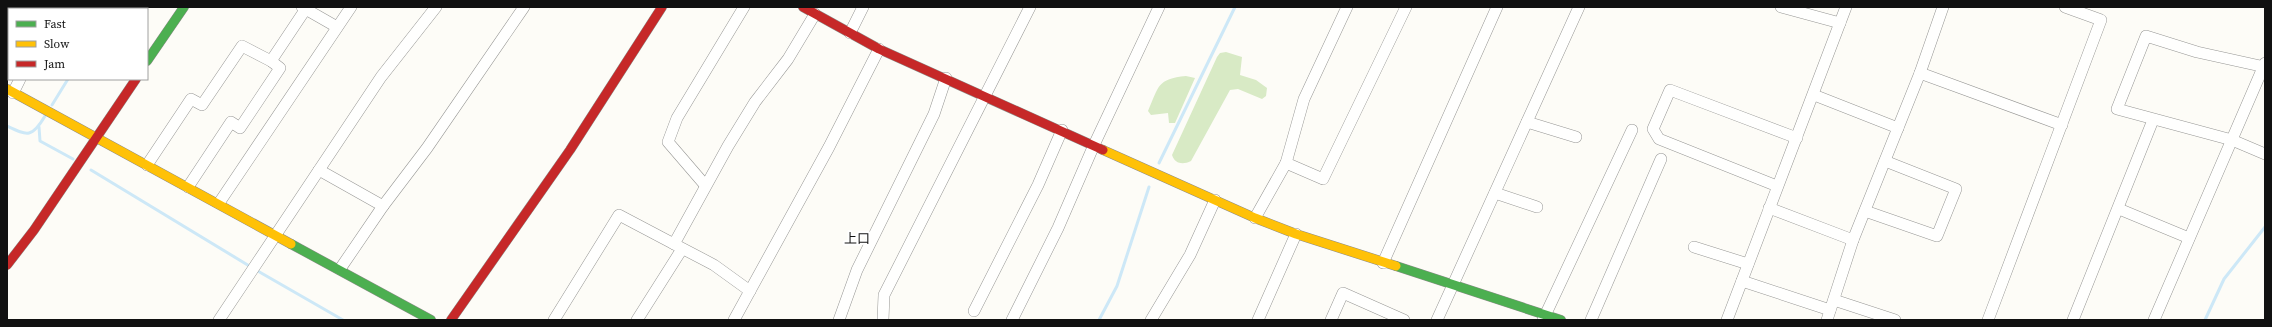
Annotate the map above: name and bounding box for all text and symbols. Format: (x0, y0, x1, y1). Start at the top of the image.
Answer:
legend (8, 8, 148, 80)
text: Fast (44, 16, 66, 32)
text: Slow (44, 36, 70, 52)
text: Jam (43, 56, 65, 72)
district label: 上口 (844, 230, 870, 247)

